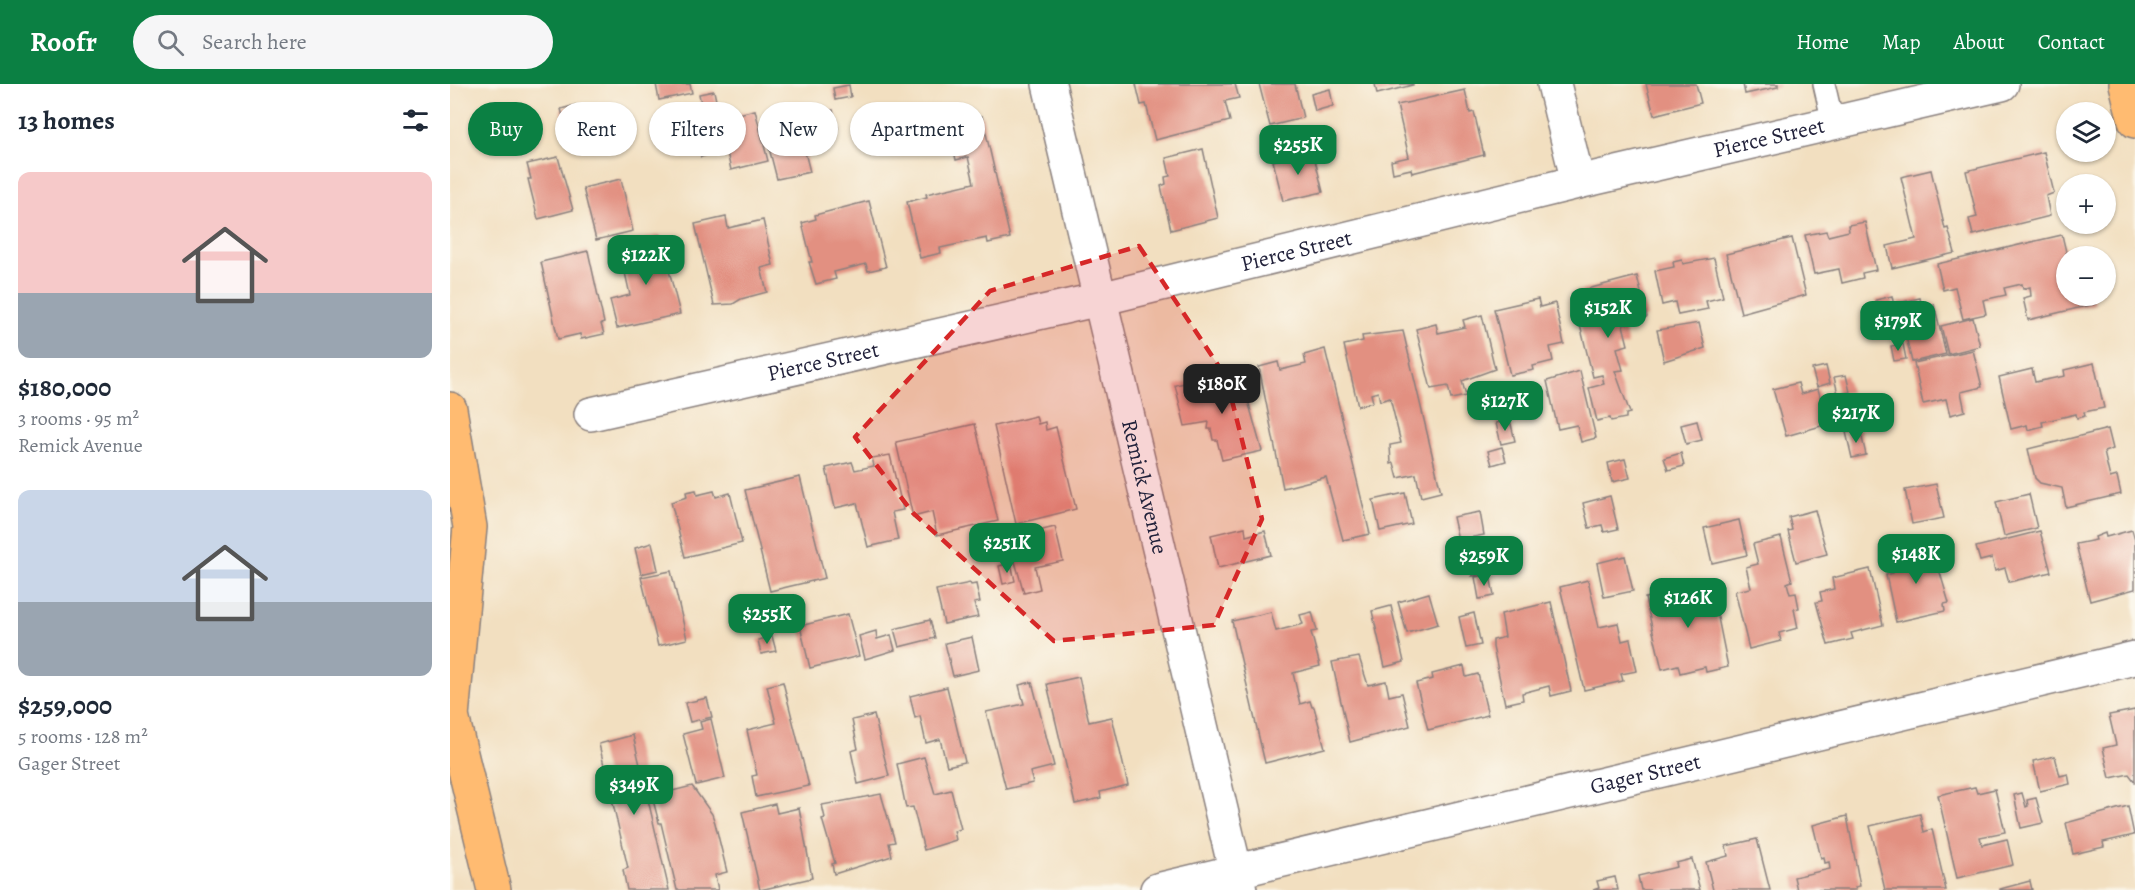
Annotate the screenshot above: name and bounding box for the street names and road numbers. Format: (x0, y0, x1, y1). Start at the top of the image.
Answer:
street label: Pierce Street (1710, 110, 1828, 165)
street label: Pierce Street (1238, 223, 1355, 279)
street label: Pierce Street (764, 334, 882, 389)
street label: Remick Avenue (1114, 417, 1175, 557)
street label: Gager Street (1587, 747, 1704, 802)

